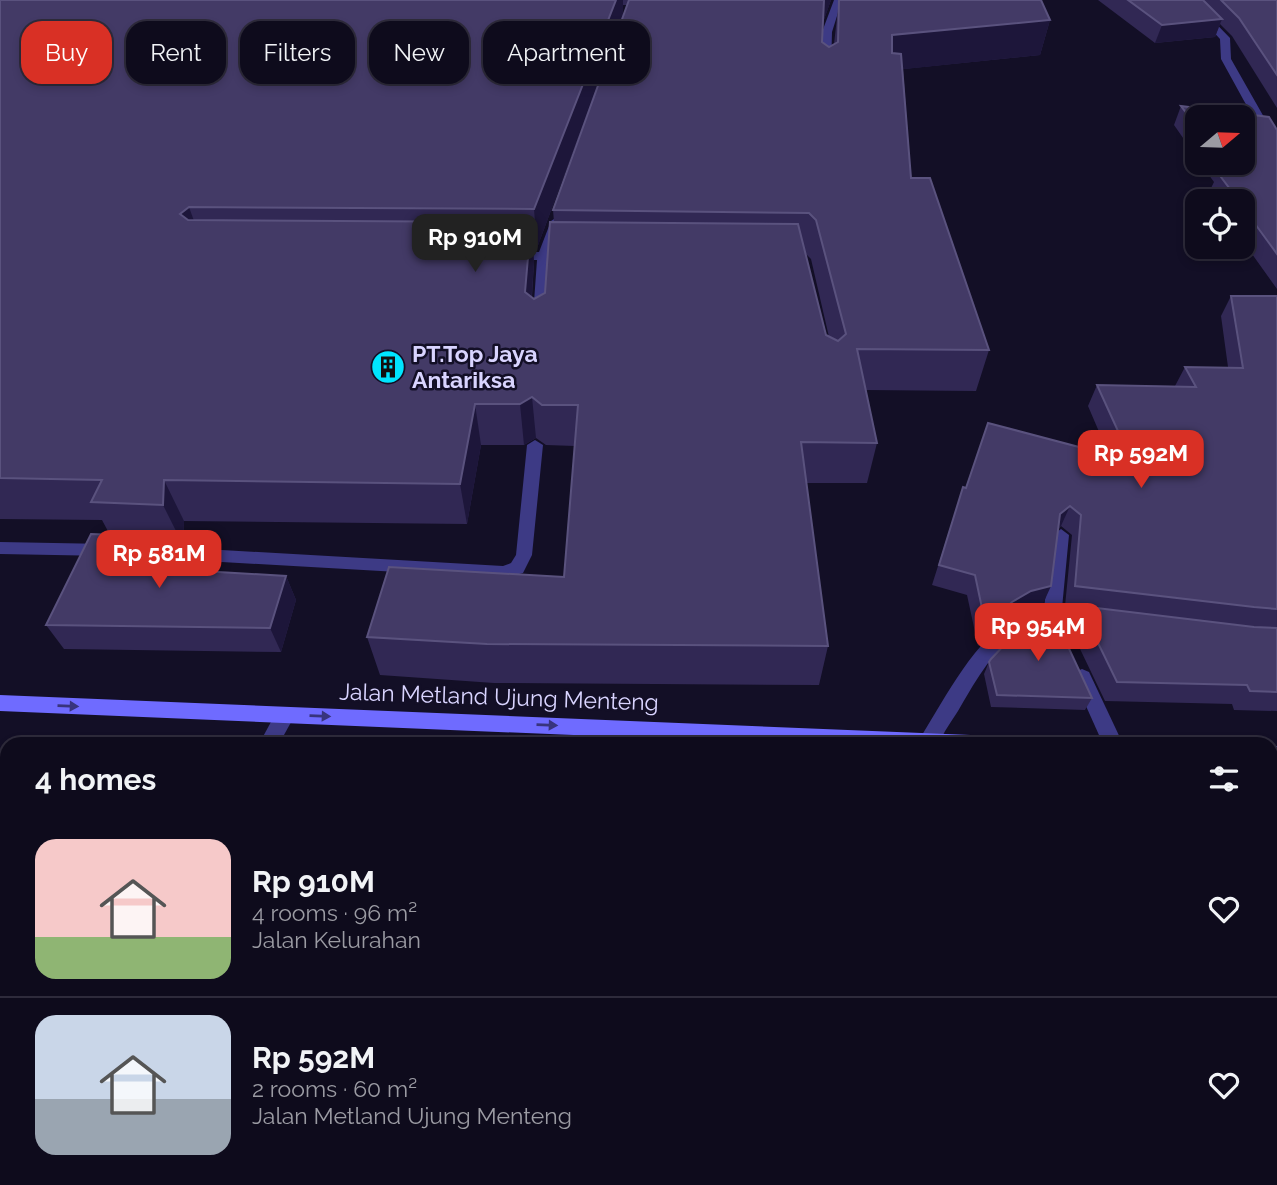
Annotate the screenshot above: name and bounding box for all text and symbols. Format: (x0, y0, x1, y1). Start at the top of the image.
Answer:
chip: Buy (21, 21, 112, 84)
chip: Rent (126, 21, 226, 84)
chip: Filters (240, 21, 355, 84)
chip: New (369, 21, 469, 84)
chip: Apartment (483, 21, 650, 84)
north arrow (1185, 105, 1255, 175)
map controls (1185, 105, 1255, 259)
button: locate (1185, 189, 1255, 259)
pin: Rp 910M (410, 215, 540, 274)
text: Rp 910M (428, 223, 522, 250)
place label: PT.Top Jaya Antariksa (412, 340, 538, 393)
building icon: PT.Top Jaya Antariksa (369, 348, 407, 386)
pin: Rp 592M (1076, 430, 1206, 490)
text: Rp 592M (1094, 439, 1188, 466)
pin: Rp 581M (94, 530, 224, 590)
text: Rp 581M (112, 539, 206, 566)
pin: Rp 954M (973, 604, 1103, 663)
text: Rp 954M (991, 612, 1085, 639)
street label: Jalan Metland Ujung Menteng (339, 677, 659, 716)
one-way arrow (57, 700, 79, 711)
one-way arrow (309, 711, 331, 722)
one-way arrow (537, 720, 559, 731)
icon: filters (1205, 760, 1243, 798)
text: 4 homes (35, 762, 156, 797)
text: Rp 910M (252, 864, 375, 899)
icon: home (91, 867, 175, 951)
icon: heart (1205, 890, 1243, 928)
text: 4 rooms · 96 m² (252, 899, 417, 926)
text: Jalan Kelurahan (252, 926, 421, 953)
text: Rp 592M (252, 1040, 375, 1075)
icon: home (91, 1043, 175, 1127)
icon: heart (1205, 1066, 1243, 1104)
text: 2 rooms · 60 m² (252, 1075, 417, 1102)
text: Jalan Metland Ujung Menteng (252, 1102, 572, 1129)

